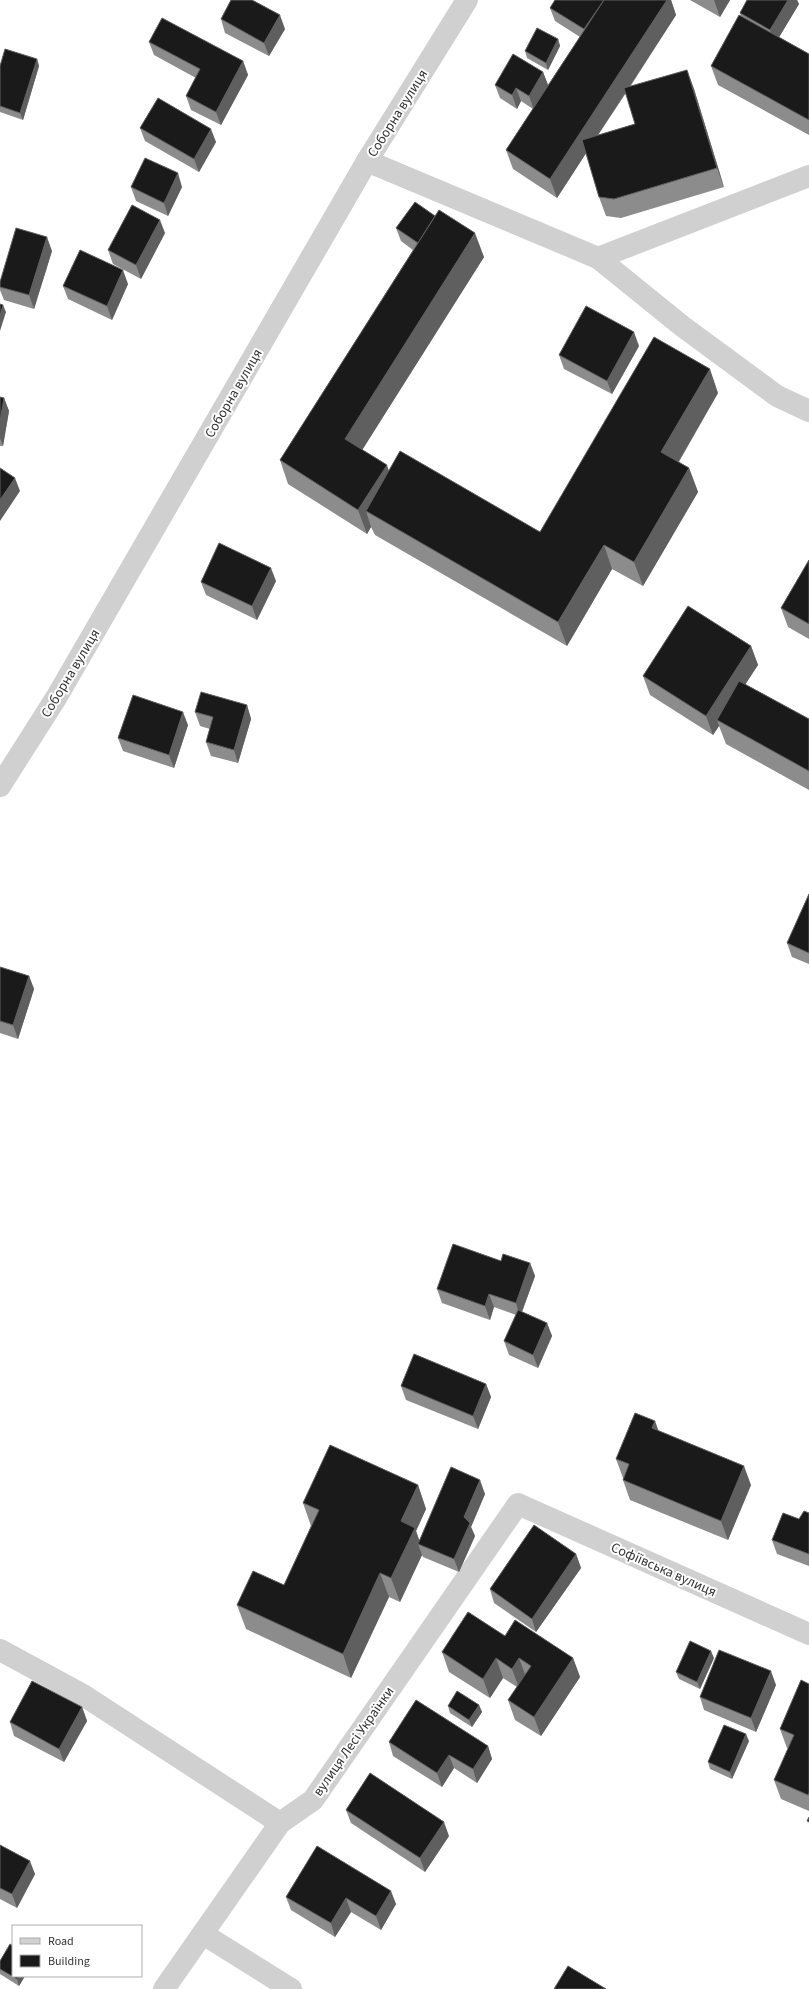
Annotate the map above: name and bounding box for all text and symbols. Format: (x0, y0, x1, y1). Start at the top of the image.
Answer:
street label: Соборна вулиця (363, 66, 433, 161)
street label: Соборна вулиця (200, 345, 268, 442)
street label: Соборна вулиця (36, 625, 105, 722)
street label: Софіївська вулиця (608, 1538, 720, 1602)
street label: вулиця Лесі Українки (308, 1683, 399, 1800)
legend (12, 1925, 142, 1977)
text: Road (48, 1933, 74, 1950)
text: Building (48, 1953, 90, 1970)

